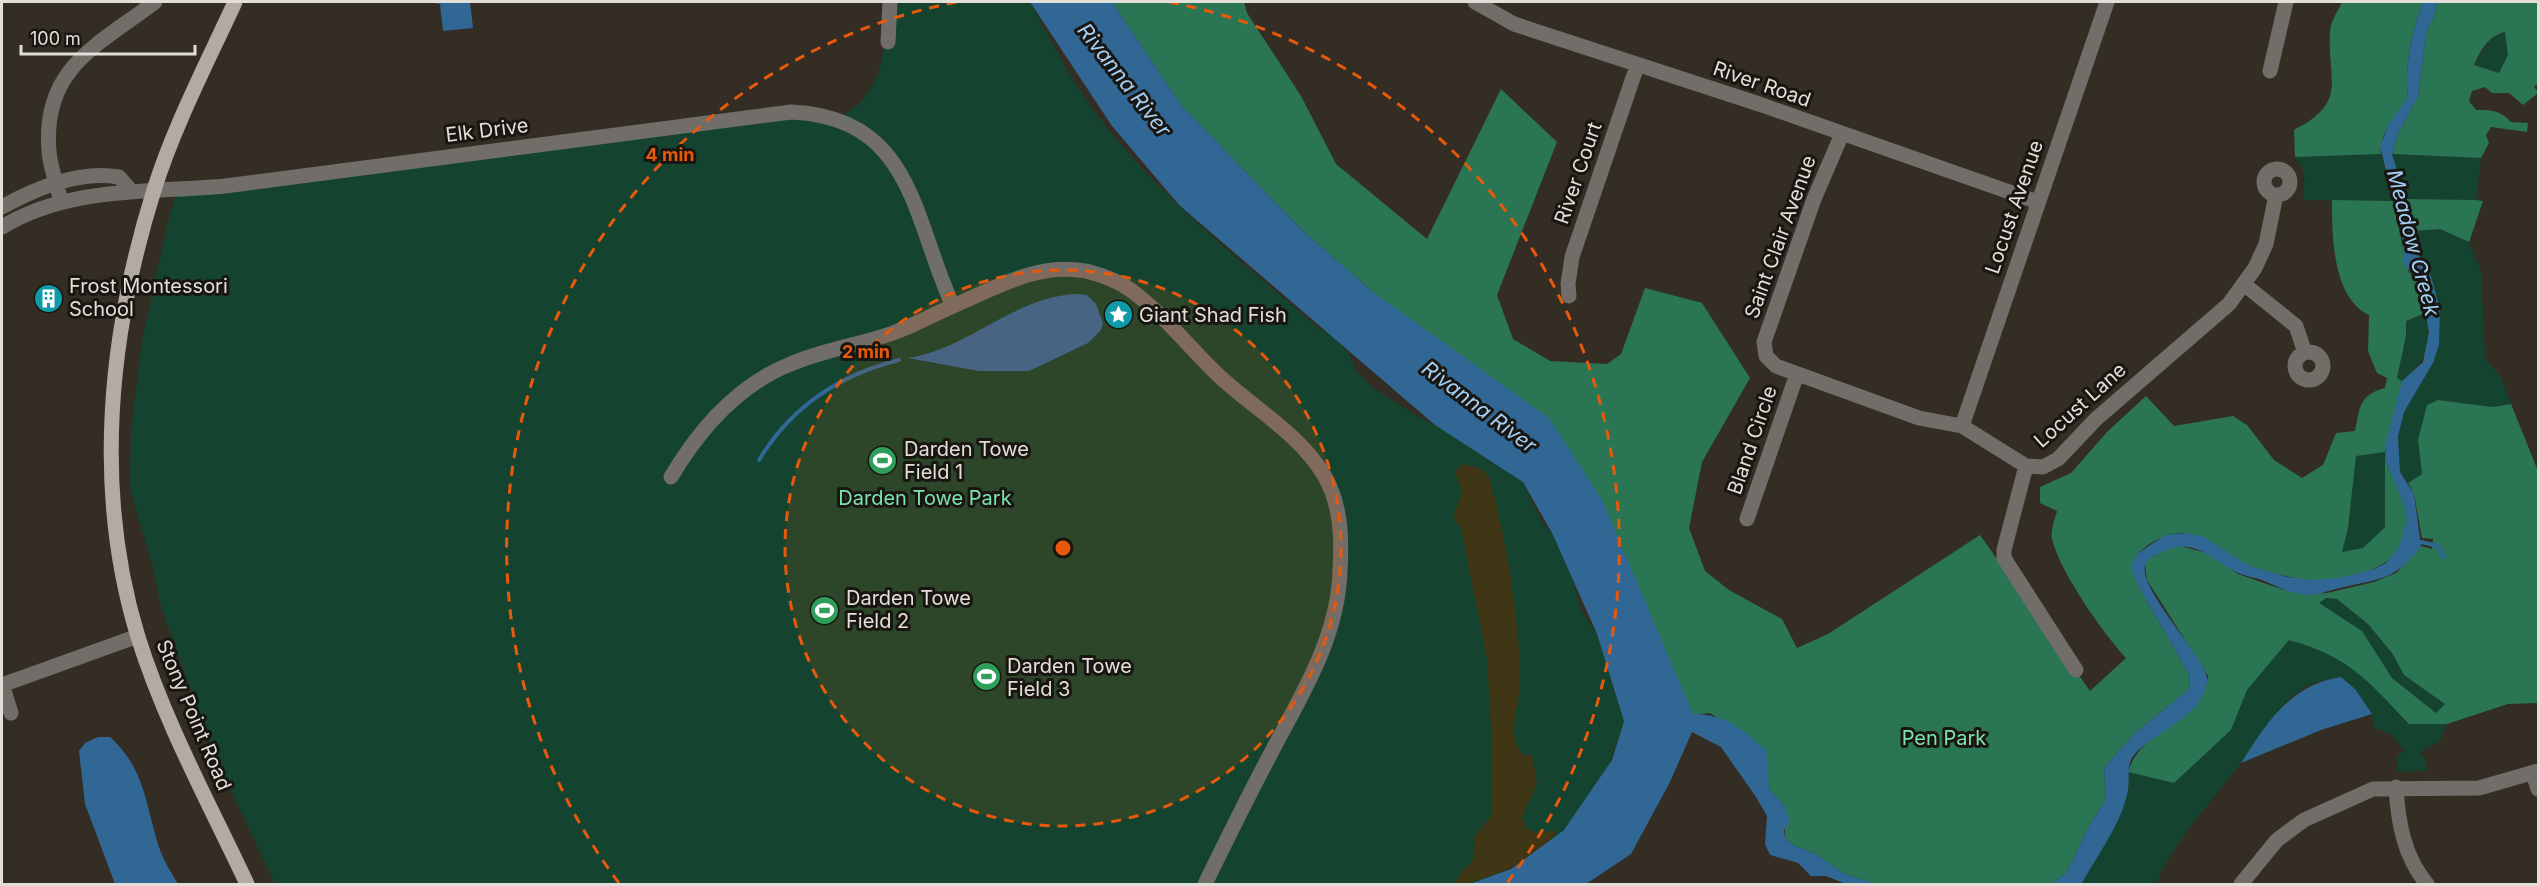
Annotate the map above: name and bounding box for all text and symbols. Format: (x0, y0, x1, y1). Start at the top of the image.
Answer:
scale bar (21, 18, 195, 56)
water label: Rivanna River (1073, 18, 1177, 142)
text: 100 m (30, 28, 81, 49)
street label: River Road (1710, 56, 1814, 112)
street label: Elk Drive (444, 113, 530, 147)
street label: River Court (1549, 118, 1607, 227)
street label: Locust Avenue (1980, 137, 2048, 277)
text: 4 min (646, 144, 694, 165)
street label: Saint Clair Avenue (1739, 152, 1821, 322)
water label: Meadow Creek (2382, 167, 2445, 319)
place label: Frost Montessori School (69, 274, 228, 321)
building icon: Frost Montessori School (32, 282, 64, 314)
place icon: Giant Shad Fish (1102, 299, 1134, 331)
place label: Giant Shad Fish (1139, 303, 1287, 327)
text: 2 min (842, 341, 890, 362)
water label: Rivanna River (1417, 356, 1542, 458)
street label: Locust Lane (2029, 358, 2131, 452)
street label: Bland Circle (1722, 382, 1782, 498)
place label: Darden Towe Field 1 (904, 437, 1029, 484)
sports icon: Darden Towe Field 1 (867, 445, 899, 477)
park label: Darden Towe Park (838, 486, 1012, 510)
centre of rings (1053, 538, 1073, 558)
place label: Darden Towe Field 2 (846, 586, 971, 633)
sports icon: Darden Towe Field 2 (809, 594, 841, 626)
street label: Stony Point Road (151, 636, 237, 794)
place label: Darden Towe Field 3 (1007, 654, 1132, 701)
sports icon: Darden Towe Field 3 (970, 661, 1002, 693)
park label: Pen Park (1902, 726, 1986, 750)

